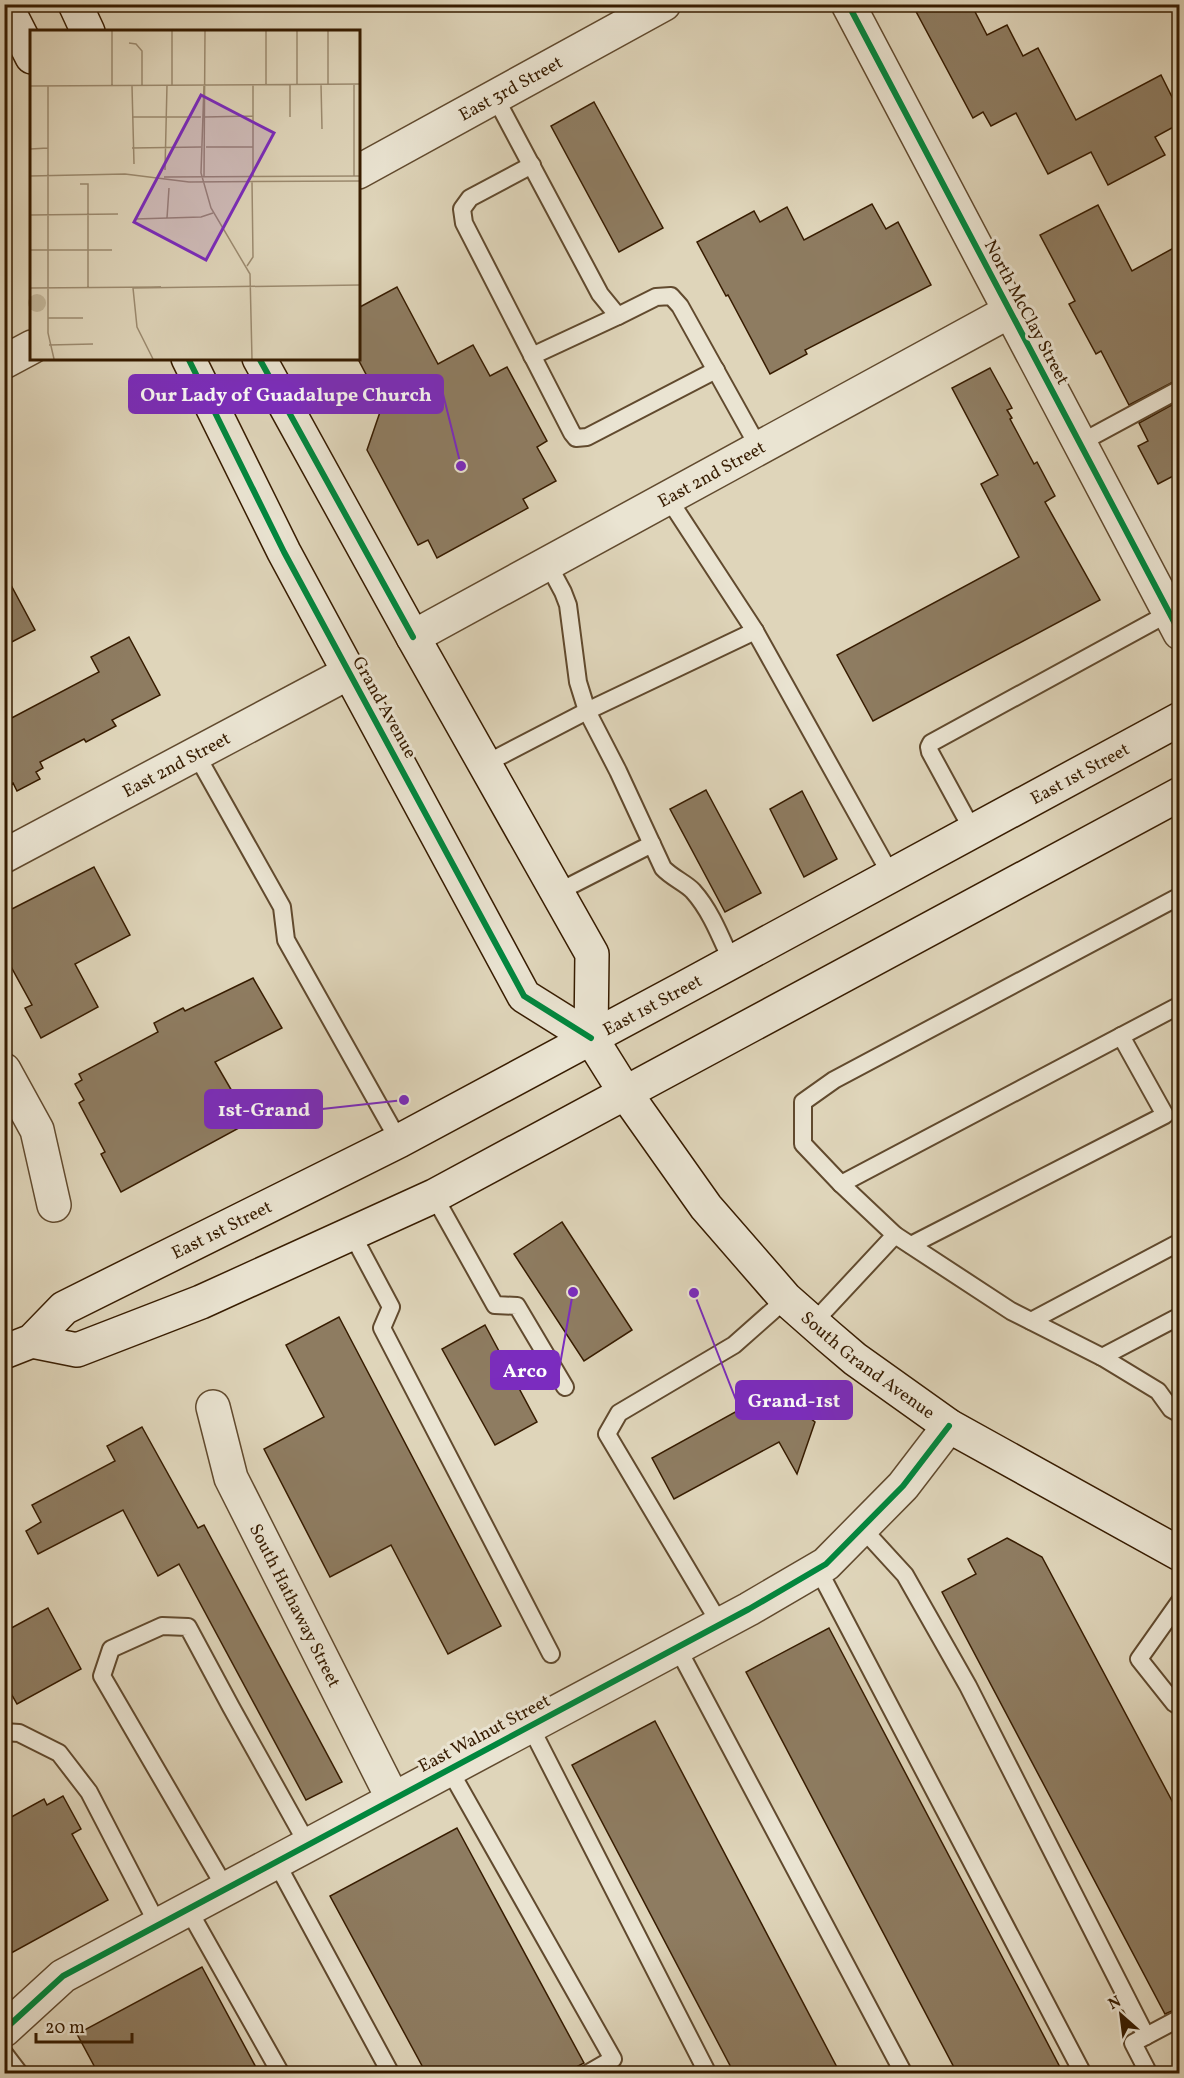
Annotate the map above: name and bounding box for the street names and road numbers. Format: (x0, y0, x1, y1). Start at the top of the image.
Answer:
street label: East 3rd Street (455, 51, 568, 128)
street label: North McClay Street (977, 236, 1075, 390)
street label: East 2nd Street (654, 436, 770, 515)
street label: Grand Avenue (345, 652, 422, 763)
street label: East 2nd Street (119, 727, 235, 805)
street label: East 1st Street (1026, 738, 1134, 812)
street label: East 1st Street (599, 969, 707, 1043)
street label: East 1st Street (168, 1195, 277, 1266)
street label: South Grand Avenue (794, 1306, 939, 1426)
street label: South Hathaway Street (242, 1520, 346, 1692)
street label: East Walnut Street (414, 1689, 555, 1780)

